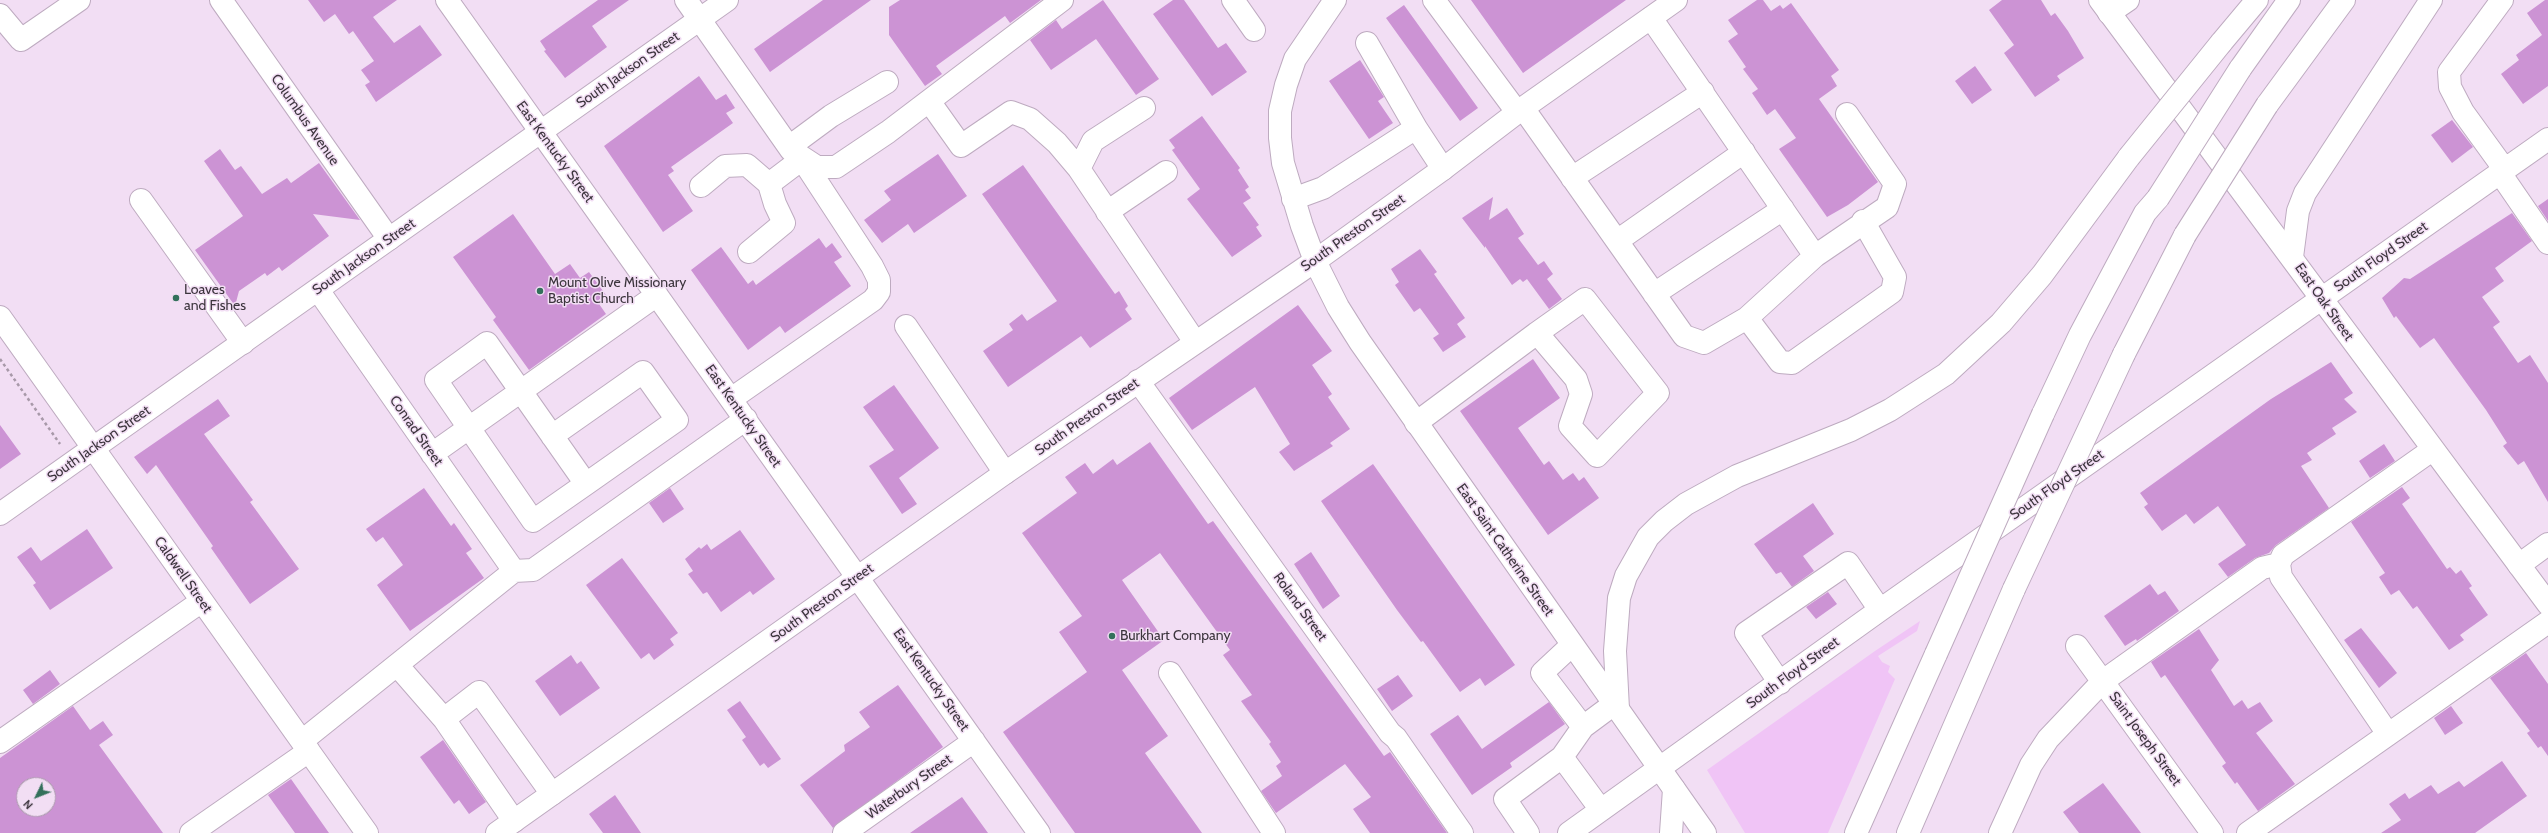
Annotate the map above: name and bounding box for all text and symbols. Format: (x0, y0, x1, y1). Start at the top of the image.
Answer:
street label: South Jackson Street (573, 28, 683, 112)
street label: Columbus Avenue (267, 71, 343, 169)
street label: East Kentucky Street (513, 98, 597, 206)
street label: South Preston Street (1298, 191, 1408, 275)
street label: South Jackson Street (309, 215, 419, 299)
street label: South Floyd Street (2331, 218, 2431, 296)
street label: East Oak Street (2291, 260, 2357, 344)
place label: Mount Olive Missionary Baptist Church (548, 275, 686, 308)
place label: Loaves and Fishes (184, 282, 246, 314)
marker: Mount Olive Missionary Baptist Church (535, 286, 545, 296)
marker: Loaves and Fishes (171, 293, 181, 303)
street label: East Kentucky Street (701, 361, 785, 471)
street label: South Preston Street (1032, 375, 1142, 459)
street label: Conrad Street (386, 393, 446, 469)
street label: South Jackson Street (44, 402, 154, 486)
street label: South Floyd Street (2007, 446, 2107, 524)
street label: East Saint Catherine Street (1453, 481, 1557, 619)
street label: Caldwell Street (150, 534, 216, 616)
street label: South Preston Street (767, 560, 877, 646)
street label: Roland Street (1270, 569, 1330, 645)
street label: East Kentucky Street (889, 625, 973, 735)
place label: Burkhart Company (1120, 628, 1231, 644)
marker: Burkhart Company (1107, 631, 1117, 641)
street label: South Floyd Street (1743, 634, 1843, 712)
street label: Saint Joseph Street (2105, 689, 2185, 789)
street label: Waterbury Street (863, 751, 955, 823)
north arrow (16, 777, 56, 817)
text: N (20, 797, 36, 812)

